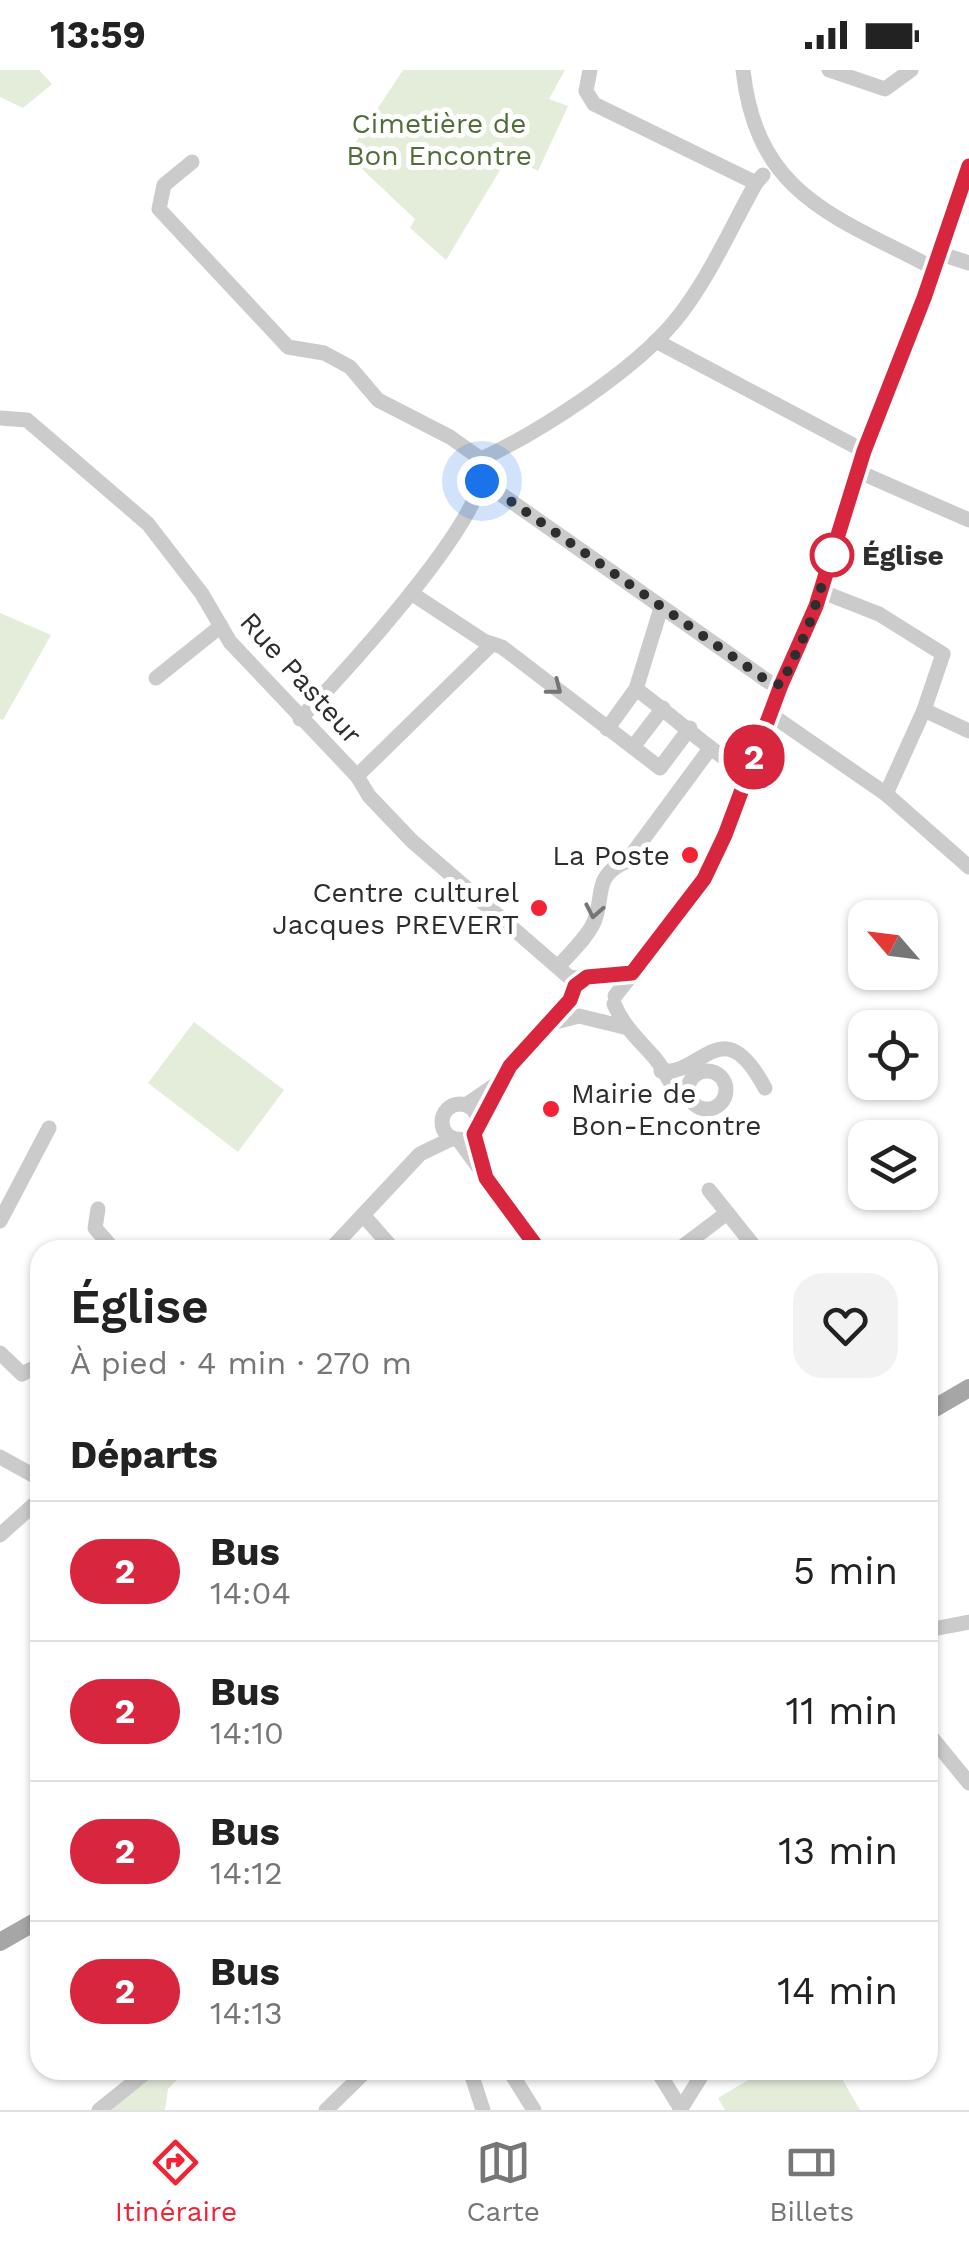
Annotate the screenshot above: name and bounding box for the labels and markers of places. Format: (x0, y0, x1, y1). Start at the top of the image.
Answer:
marker: Église (811, 534, 853, 576)
place label: Église (862, 539, 944, 572)
place label: La Poste (552, 839, 670, 872)
marker: La Poste (679, 844, 701, 866)
place label: Centre culturel Jacques PREVERT (272, 876, 519, 941)
marker: Centre culturel Jacques PREVERT (528, 897, 550, 919)
place label: Mairie de Bon-Encontre (571, 1077, 761, 1142)
marker: Mairie de Bon-Encontre (540, 1098, 562, 1120)

